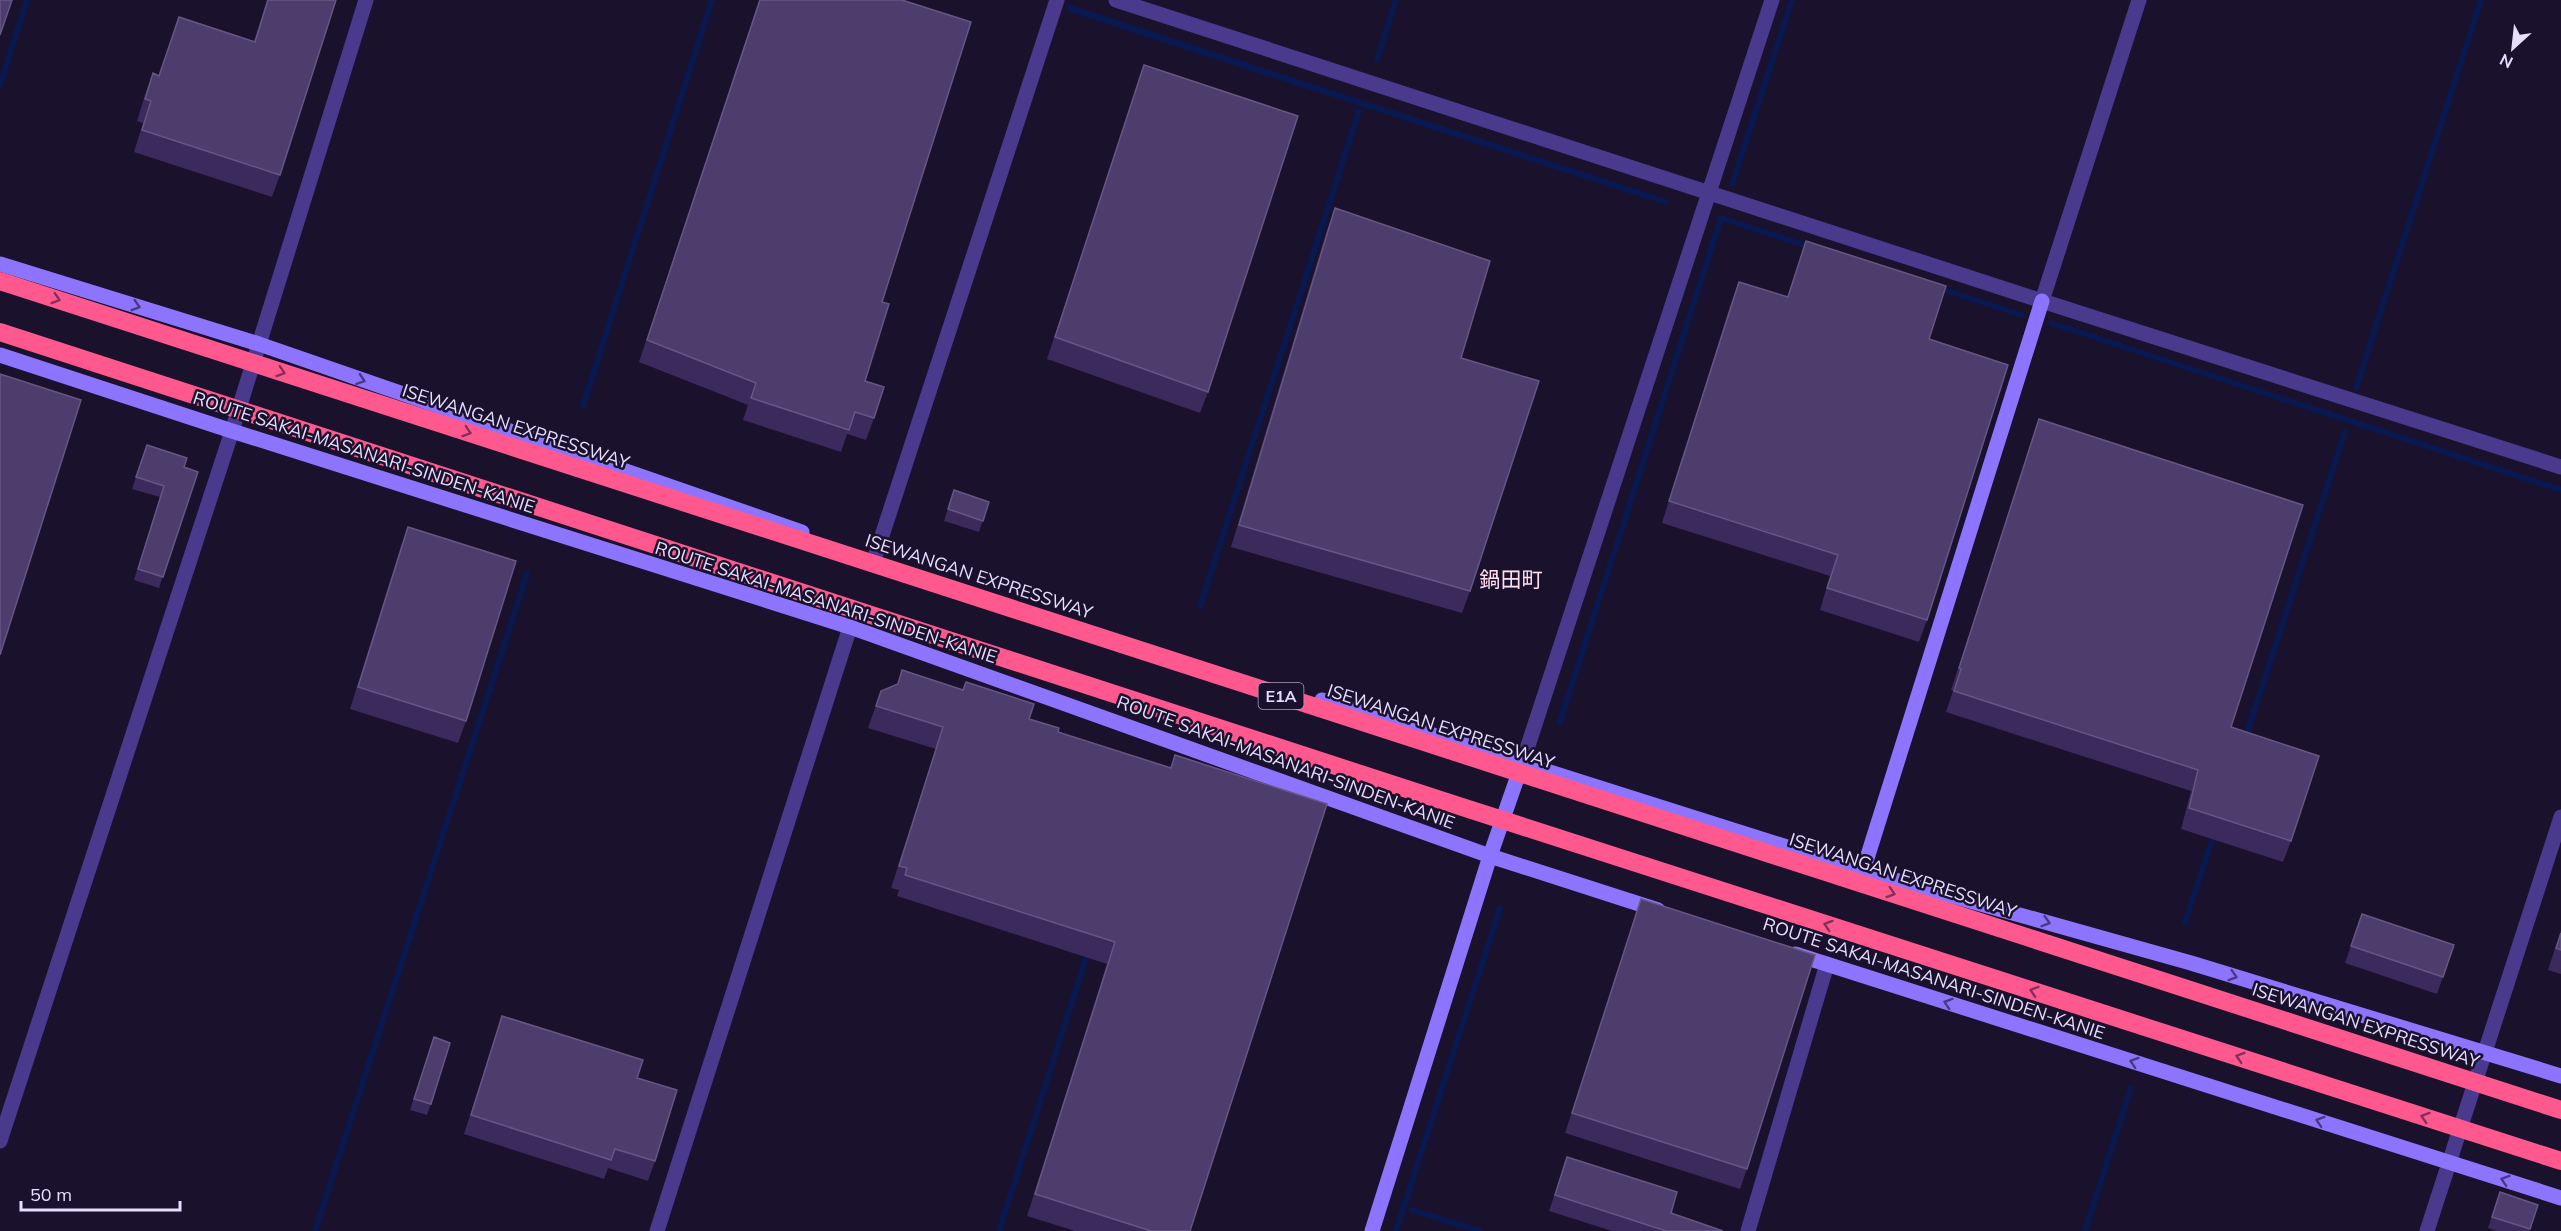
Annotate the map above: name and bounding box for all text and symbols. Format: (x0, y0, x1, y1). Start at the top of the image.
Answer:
north arrow (2483, 18, 2543, 78)
text: N (2496, 50, 2516, 73)
one-way arrow (50, 292, 61, 305)
one-way arrow (130, 299, 141, 311)
one-way arrow (275, 365, 286, 378)
one-way arrow (355, 372, 366, 385)
street label: ISEWANGAN EXPRESSWAY (399, 378, 634, 474)
street label: ROUTE SAKAI-MASANARI-SINDEN-KANIE (190, 386, 538, 518)
one-way arrow (461, 425, 472, 438)
street label: ISEWANGAN EXPRESSWAY (862, 528, 1097, 624)
street label: ROUTE SAKAI-MASANARI-SINDEN-KANIE (652, 536, 1000, 668)
district label: 鍋田町 (1480, 566, 1543, 592)
street label: ISEWANGAN EXPRESSWAY (1324, 678, 1559, 774)
road number: E1A (1258, 683, 1304, 709)
street label: ROUTE SAKAI-MASANARI-SINDEN-KANIE (1114, 690, 1458, 834)
street label: ISEWANGAN EXPRESSWAY (1786, 827, 2021, 923)
one-way arrow (1885, 886, 1896, 899)
street label: ROUTE SAKAI-MASANARI-SINDEN-KANIE (1760, 912, 2108, 1044)
one-way arrow (2040, 915, 2051, 927)
one-way arrow (1823, 920, 1834, 932)
one-way arrow (2227, 968, 2238, 981)
street label: ISEWANGAN EXPRESSWAY (2249, 977, 2484, 1073)
one-way arrow (2029, 986, 2040, 998)
one-way arrow (1943, 997, 1954, 1010)
one-way arrow (2235, 1052, 2246, 1065)
one-way arrow (2129, 1056, 2140, 1069)
one-way arrow (2420, 1112, 2431, 1124)
one-way arrow (2315, 1115, 2326, 1128)
scale bar (21, 1174, 180, 1212)
one-way arrow (2500, 1175, 2511, 1187)
text: 50 m (30, 1183, 72, 1206)

